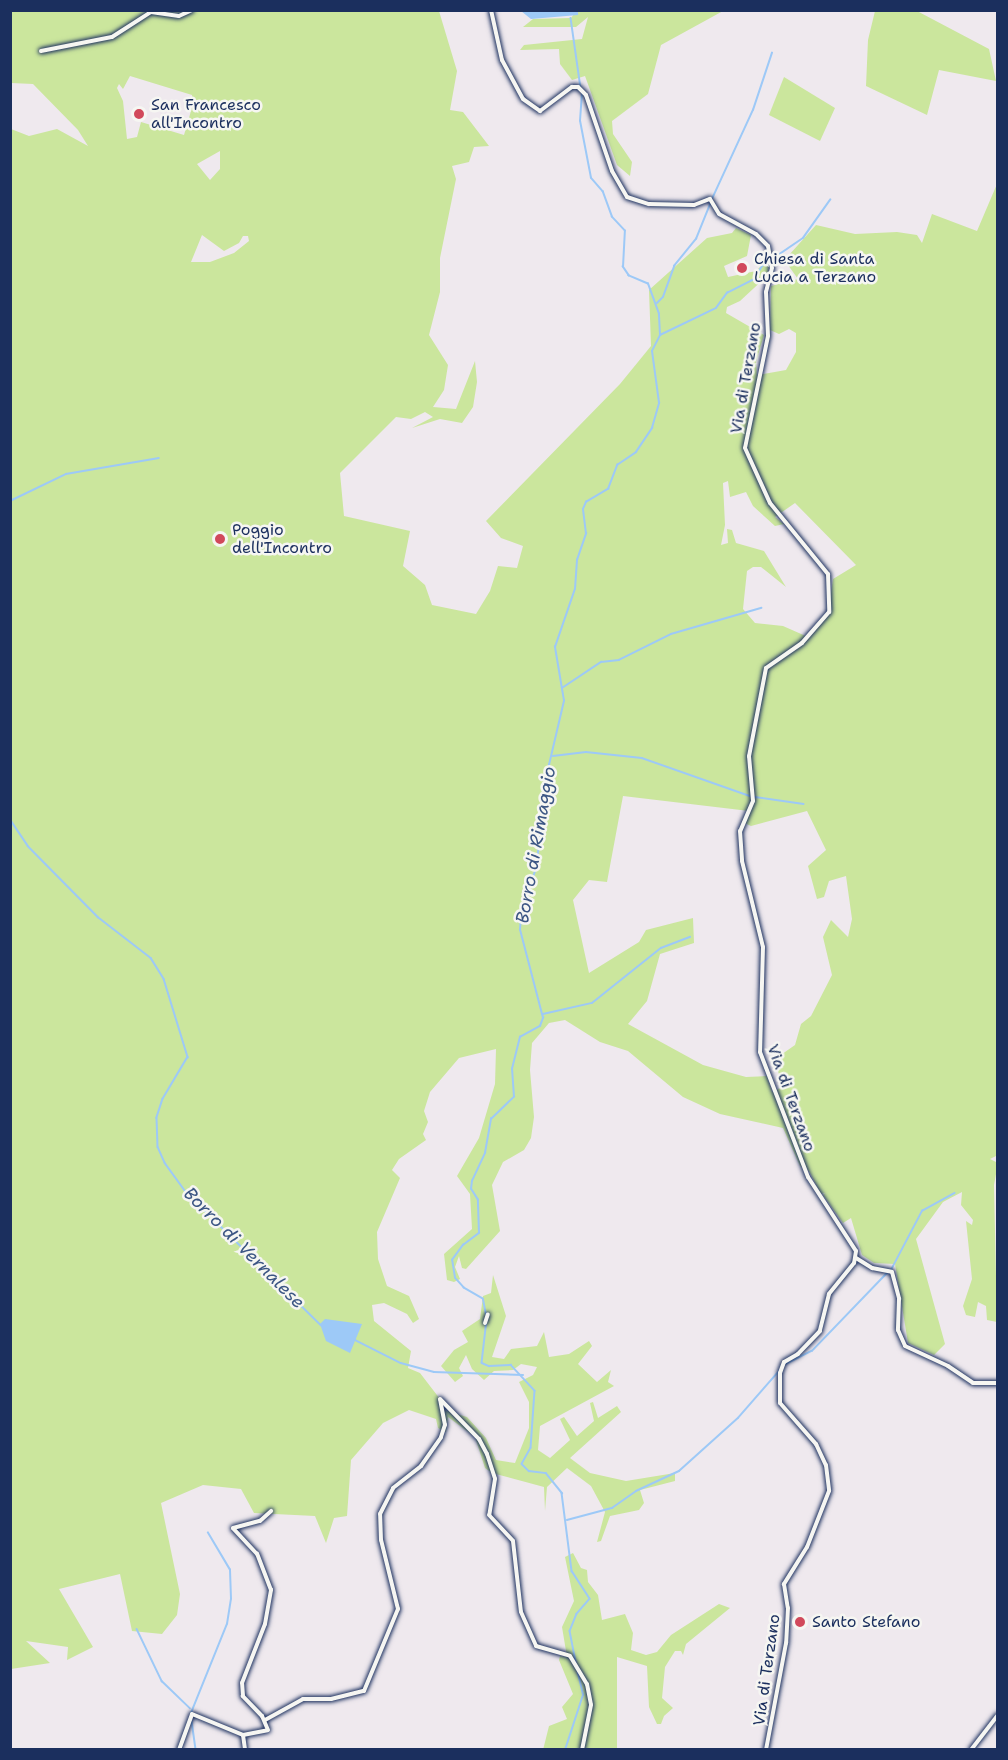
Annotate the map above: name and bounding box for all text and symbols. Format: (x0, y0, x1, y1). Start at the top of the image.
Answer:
place label: San Francesco all'Incontro (151, 95, 261, 133)
marker: San Francesco all'Incontro (132, 107, 146, 121)
place label: Chiesa di Santa Lucia a Terzano (754, 249, 876, 287)
marker: Chiesa di Santa Lucia a Terzano (735, 261, 749, 275)
street label: Via di Terzano (727, 321, 765, 435)
place label: Poggio dell'Incontro (232, 520, 332, 558)
marker: Poggio dell'Incontro (213, 532, 227, 546)
water label: Borro di Rimaggio (512, 765, 560, 925)
street label: Via di Terzano (763, 1042, 819, 1154)
water label: Borro di Vernalese (179, 1183, 309, 1313)
place label: Santo Stefano (812, 1612, 920, 1632)
street label: Via di Terzano (750, 1613, 784, 1727)
marker: Santo Stefano (793, 1615, 807, 1629)

